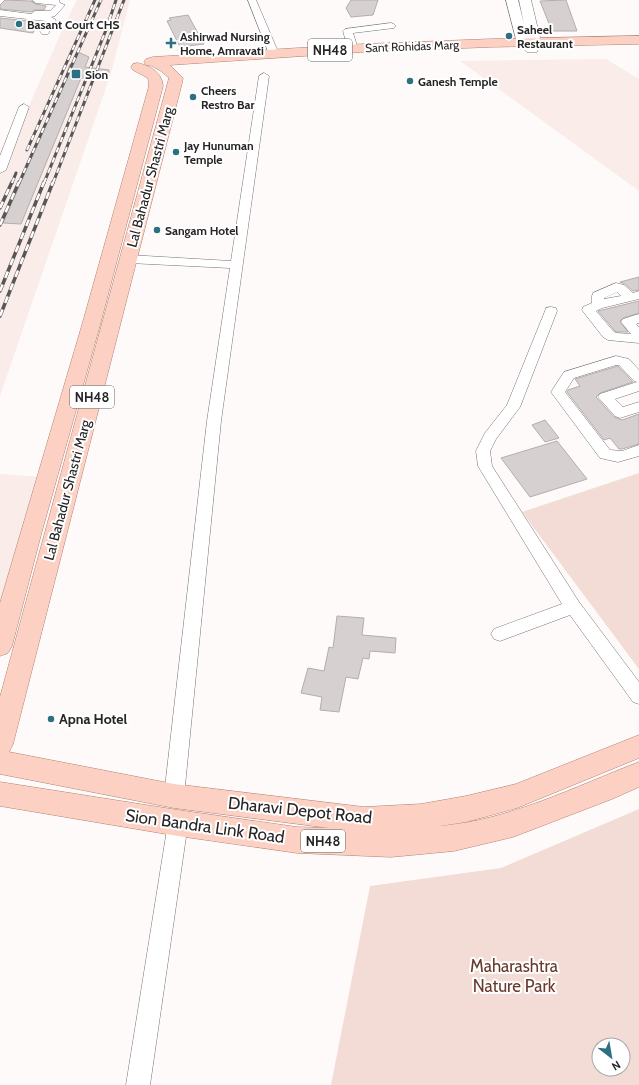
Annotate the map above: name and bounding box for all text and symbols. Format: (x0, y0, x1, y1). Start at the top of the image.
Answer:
place label: Basant Court CHS (27, 17, 119, 32)
marker: Basant Court CHS (14, 19, 24, 29)
place label: Saheel Restaurant (517, 22, 573, 51)
place label: Ashirwad Nursing Home, Amravati (180, 29, 270, 58)
marker: Saheel Restaurant (504, 31, 514, 41)
marker: Ashirwad Nursing Home, Amravati (165, 37, 177, 49)
street label: Sant Rohidas Marg (365, 37, 460, 55)
road number: NH48 (308, 39, 352, 61)
place label: Sion (85, 67, 108, 82)
marker: Sion (70, 68, 82, 80)
place label: Ganesh Temple (418, 74, 498, 89)
marker: Ganesh Temple (405, 76, 415, 86)
place label: Cheers Restro Bar (201, 83, 255, 112)
marker: Cheers Restro Bar (188, 92, 198, 102)
street label: Lal Bahadur Shastri Marg (123, 104, 178, 249)
place label: Jay Hunuman Temple (183, 138, 254, 167)
marker: Jay Hunuman Temple (171, 147, 181, 157)
place label: Sangam Hotel (165, 223, 239, 238)
marker: Sangam Hotel (152, 225, 162, 235)
road number: NH48 (70, 386, 114, 408)
street label: Lal Bahadur Shastri Marg (40, 417, 95, 562)
place label: Apna Hotel (59, 710, 128, 728)
marker: Apna Hotel (46, 714, 56, 724)
street label: Dharavi Depot Road (227, 792, 373, 828)
street label: Sion Bandra Link Road (124, 805, 286, 847)
road number: NH48 (301, 830, 345, 852)
park label: Maharashtra Nature Park (470, 956, 559, 996)
north arrow (591, 1037, 631, 1077)
text: N (609, 1058, 623, 1074)

